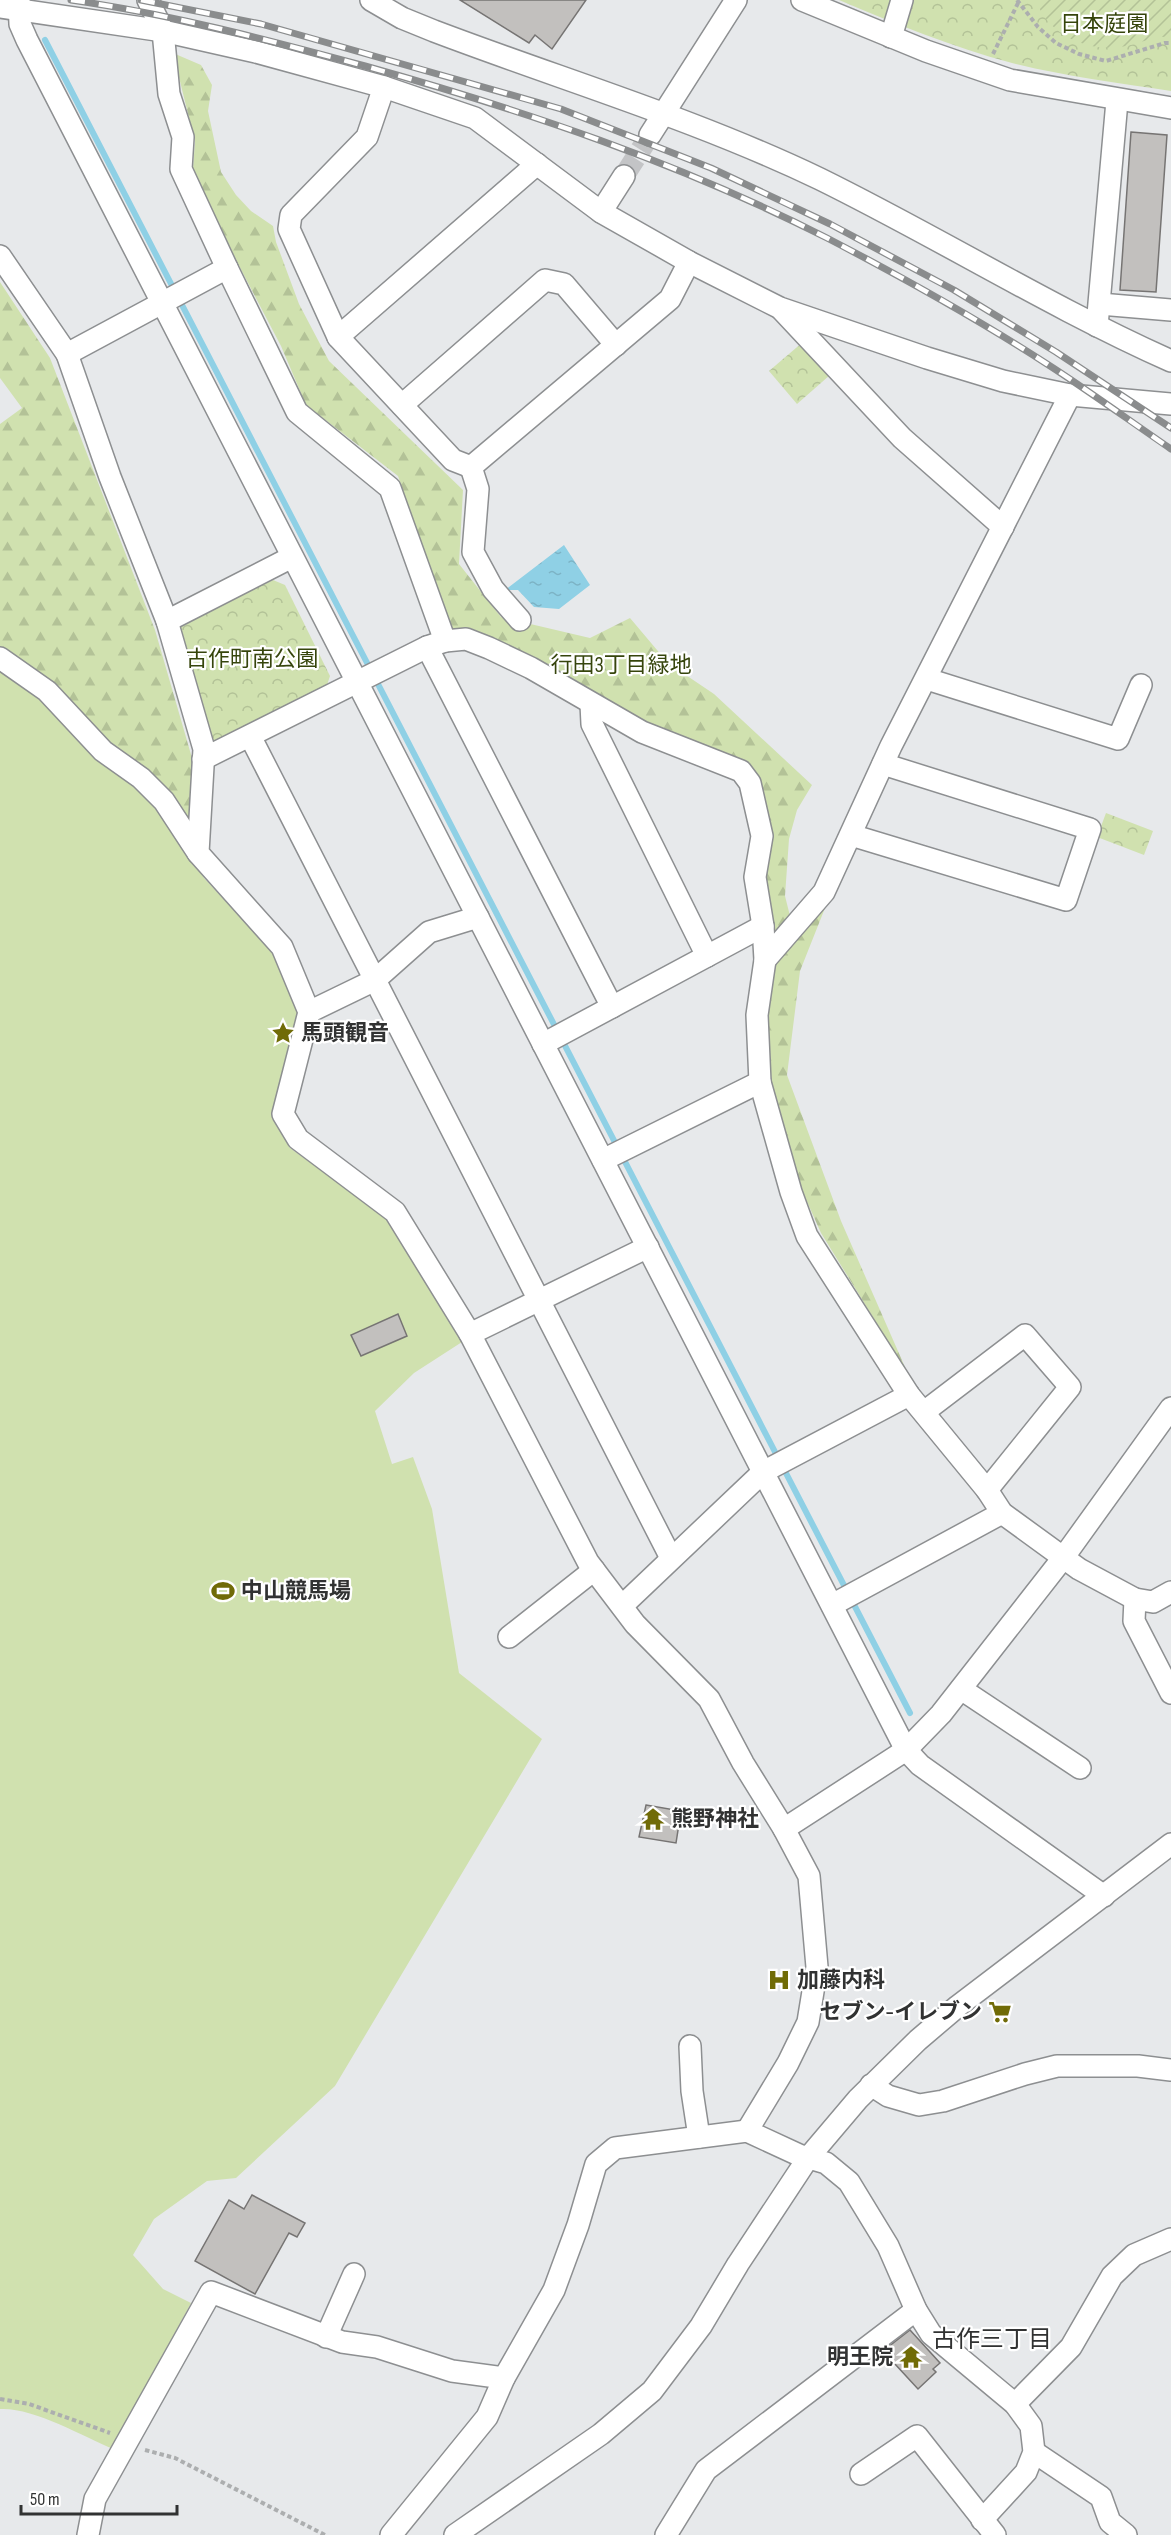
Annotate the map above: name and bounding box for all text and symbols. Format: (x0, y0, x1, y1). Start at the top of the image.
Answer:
park label: 日本庭園 (1060, 11, 1148, 38)
park label: 古作町南公園 (186, 646, 318, 673)
park label: 行田3丁目緑地 (550, 652, 692, 679)
place icon: 馬頭観音 (270, 1020, 296, 1046)
place label: 馬頭観音 (301, 1020, 389, 1047)
sports icon: 中山競馬場 (210, 1578, 236, 1604)
place label: 中山競馬場 (241, 1578, 351, 1605)
temple icon: 熊野神社 (640, 1806, 666, 1832)
place label: 熊野神社 (671, 1806, 759, 1833)
hospital icon: 加藤内科 (766, 1967, 792, 1993)
place label: 加藤内科 (797, 1967, 885, 1994)
place label: セブン-イレブン (820, 1999, 982, 2026)
supermarket icon: セブン-イレブン (987, 1999, 1013, 2025)
district label: 古作三丁目 (932, 2325, 1052, 2354)
place label: 明王院 (827, 2344, 893, 2371)
temple icon: 明王院 (898, 2344, 924, 2370)
scale bar (21, 2478, 177, 2516)
text: 50 m (30, 2489, 60, 2510)

